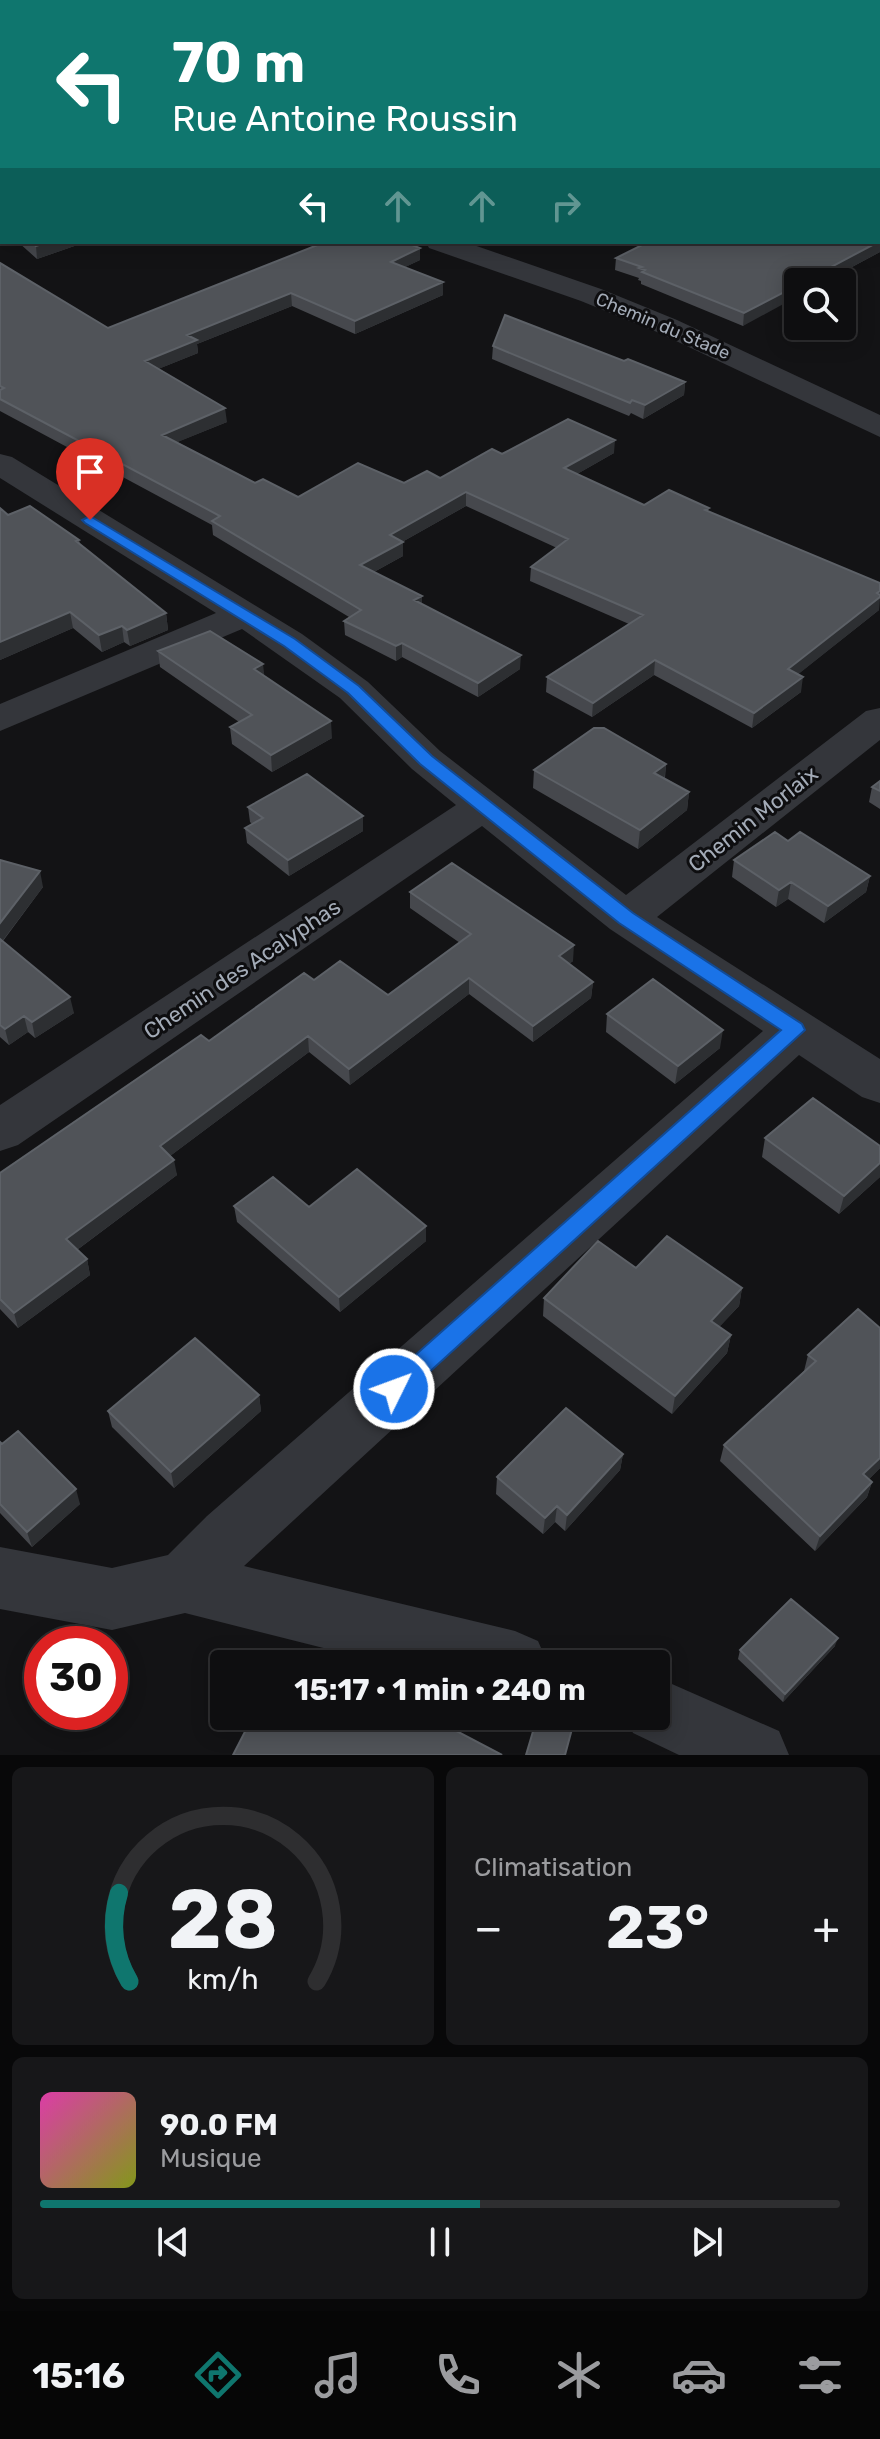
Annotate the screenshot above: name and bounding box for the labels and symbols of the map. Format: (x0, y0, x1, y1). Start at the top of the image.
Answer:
street label: Chemin du Stade (593, 288, 733, 364)
pin (56, 438, 124, 520)
street label: Chemin Morlaix (683, 760, 823, 878)
street label: Chemin des Acalyphas (138, 893, 346, 1045)
position arrow (352, 1347, 436, 1431)
speed limit sign: 30 (24, 1626, 128, 1730)

